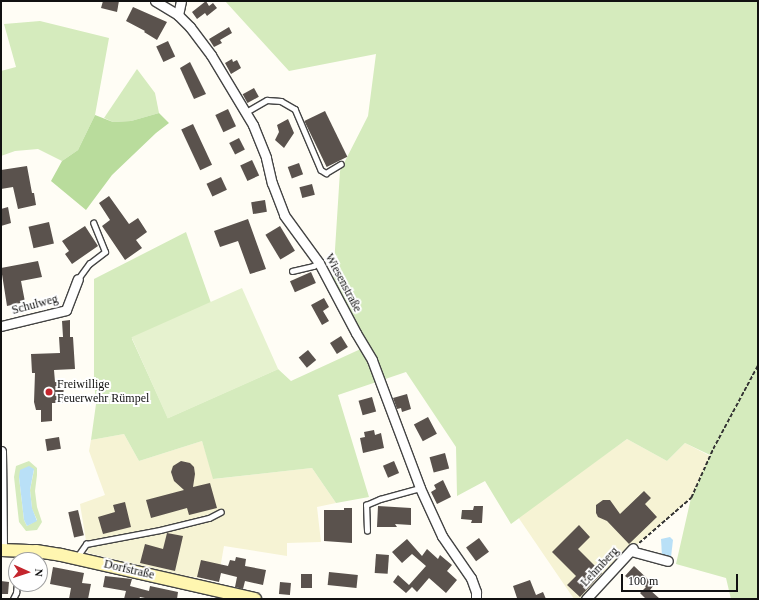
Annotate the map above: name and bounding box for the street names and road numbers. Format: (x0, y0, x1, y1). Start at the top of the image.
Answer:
street label: Wiesenstraße (322, 251, 364, 315)
street label: Schulweg (10, 292, 60, 318)
street label: Lehmberg (578, 544, 622, 590)
street label: Dorfstraße (102, 557, 156, 583)

